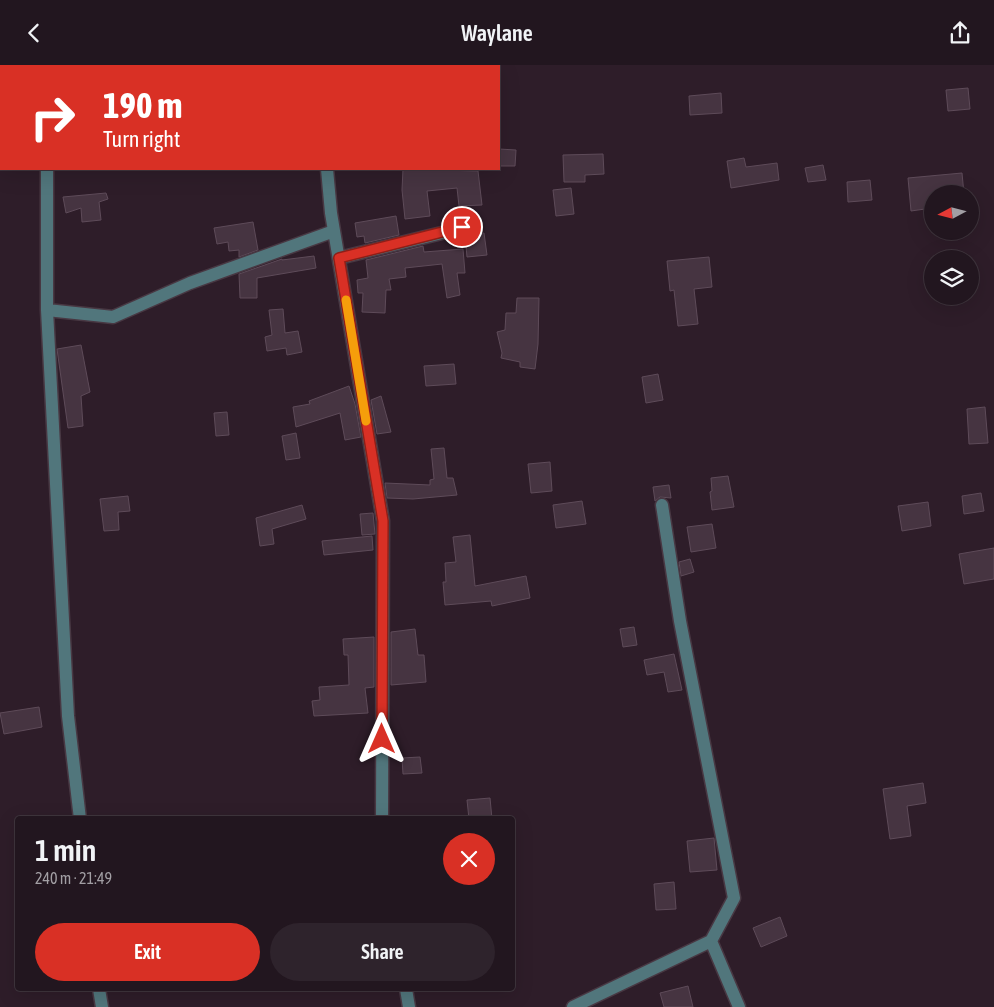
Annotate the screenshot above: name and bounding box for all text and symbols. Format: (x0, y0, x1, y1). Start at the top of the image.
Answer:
icon: back (20, 19, 48, 47)
icon: share (946, 19, 974, 47)
text: Waylane (461, 20, 533, 46)
icon: right (20, 85, 85, 150)
text: 190 m (103, 85, 182, 125)
text: Turn right (103, 126, 180, 152)
north arrow (924, 185, 979, 240)
map controls (924, 185, 979, 305)
pin (441, 206, 483, 248)
icon: arrive (448, 213, 476, 241)
button: layers (924, 250, 979, 305)
position arrow (355, 712, 407, 764)
text: 1 min (35, 833, 96, 867)
button: close (443, 833, 495, 885)
text: 240 m · 21:49 (35, 869, 112, 887)
button: Exit (35, 923, 260, 981)
button: Share (270, 923, 495, 981)

